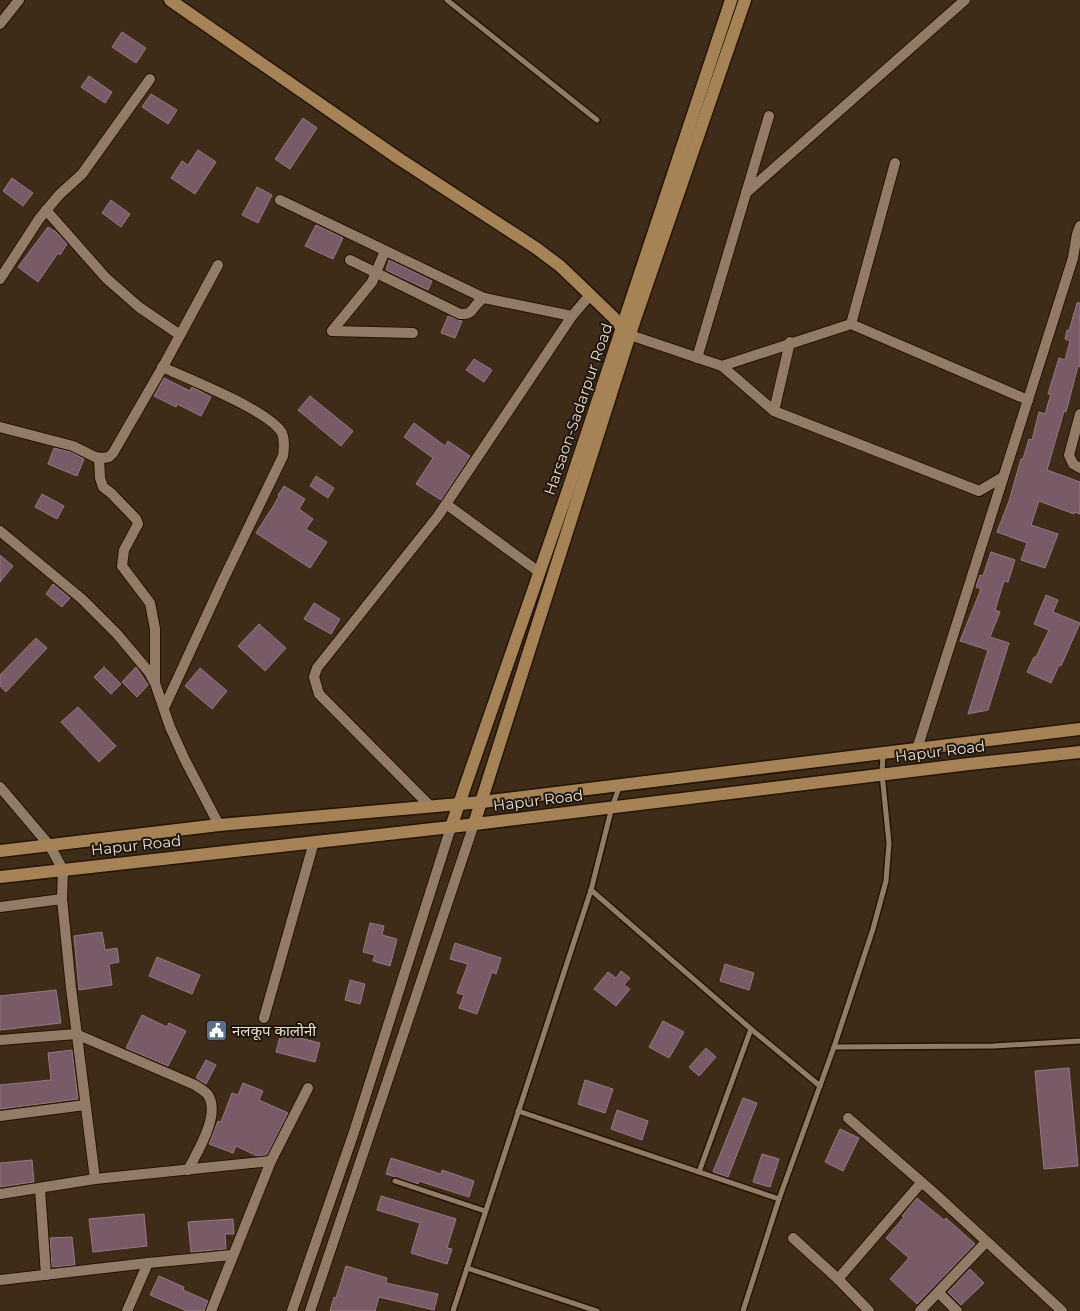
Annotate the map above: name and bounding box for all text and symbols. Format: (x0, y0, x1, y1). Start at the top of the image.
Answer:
street label: Harsaon-Sadarpur Road (540, 321, 616, 497)
street label: Hapur Road (894, 736, 986, 766)
street label: Hapur Road (492, 785, 584, 815)
street label: Hapur Road (90, 831, 182, 859)
public building icon: नलकूप कालोनी (204, 1018, 228, 1042)
place label: नलकूप कालोनी (232, 1021, 317, 1041)

